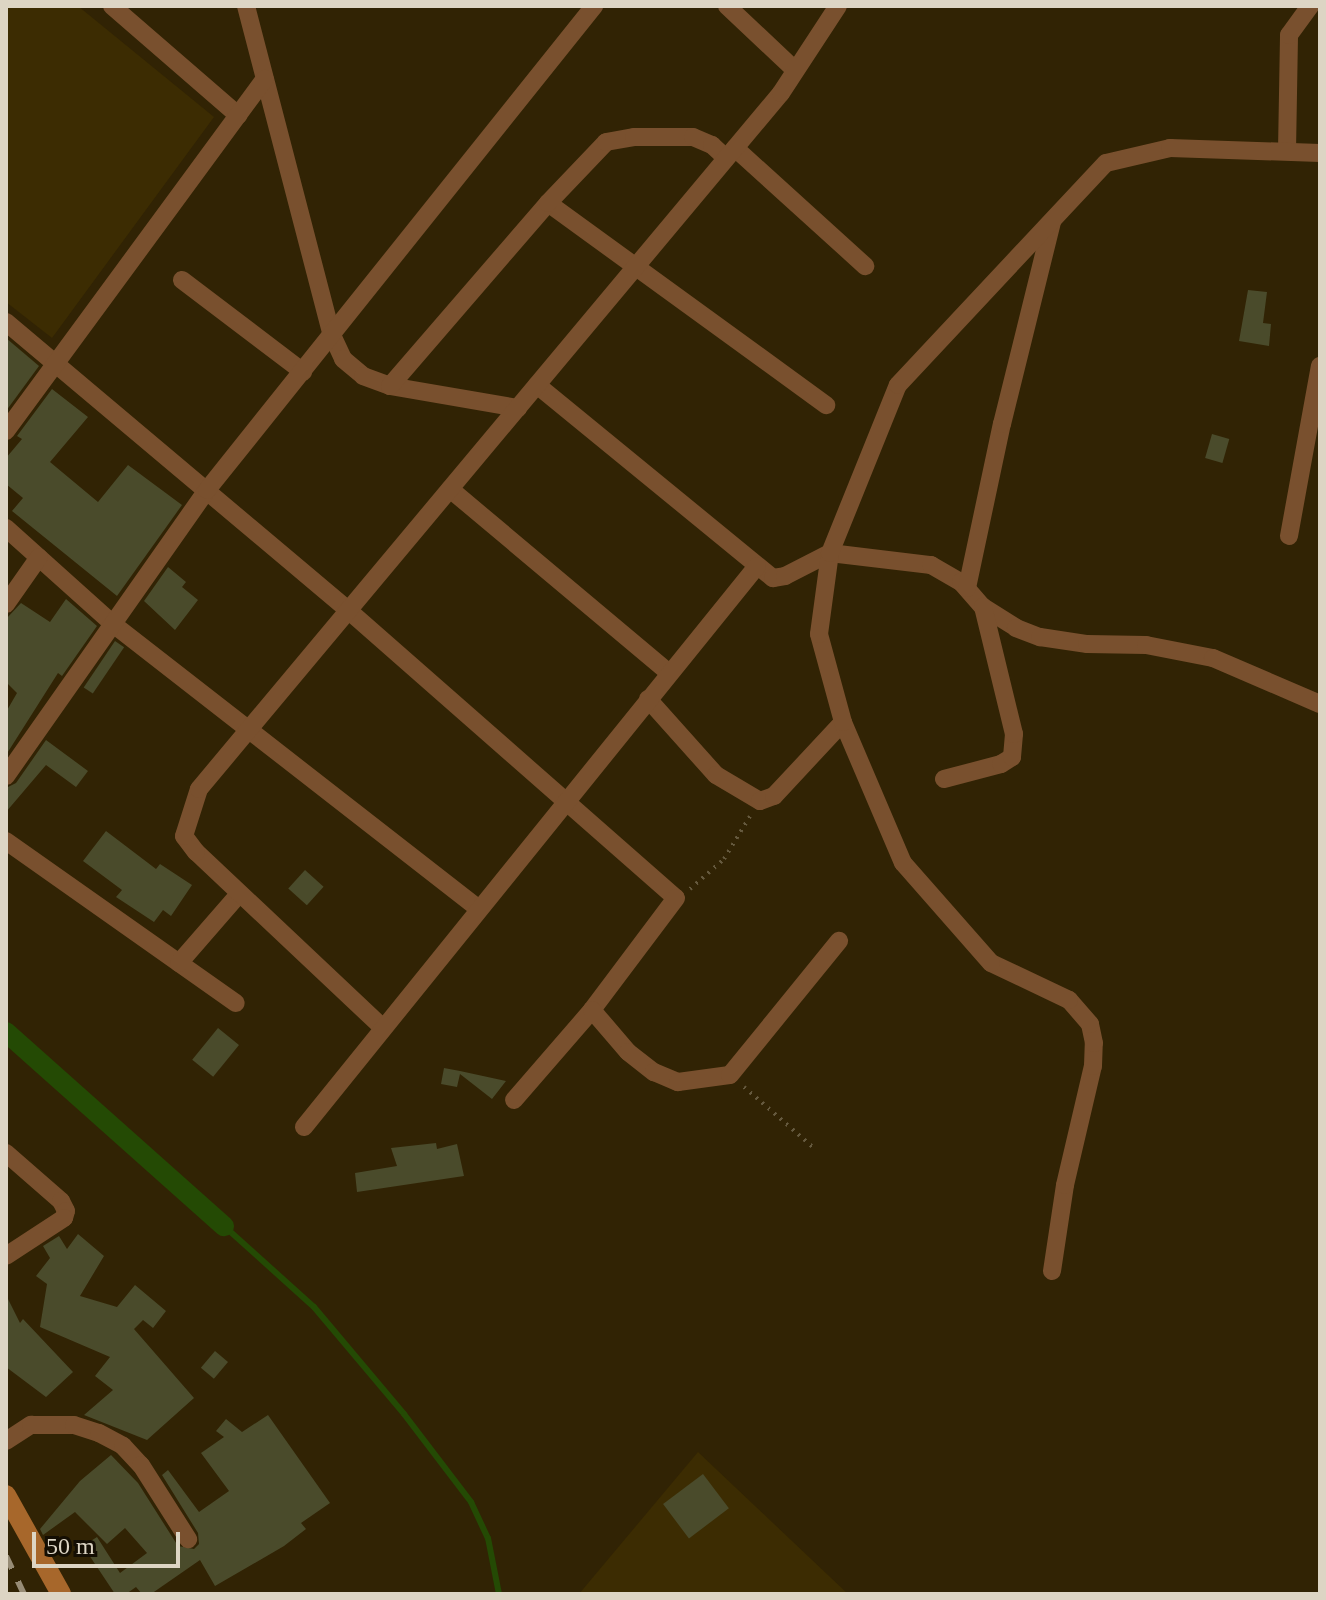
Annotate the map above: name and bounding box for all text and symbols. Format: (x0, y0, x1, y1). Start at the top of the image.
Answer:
scale bar (36, 1516, 184, 1566)
text: 50 m (46, 1533, 95, 1559)

